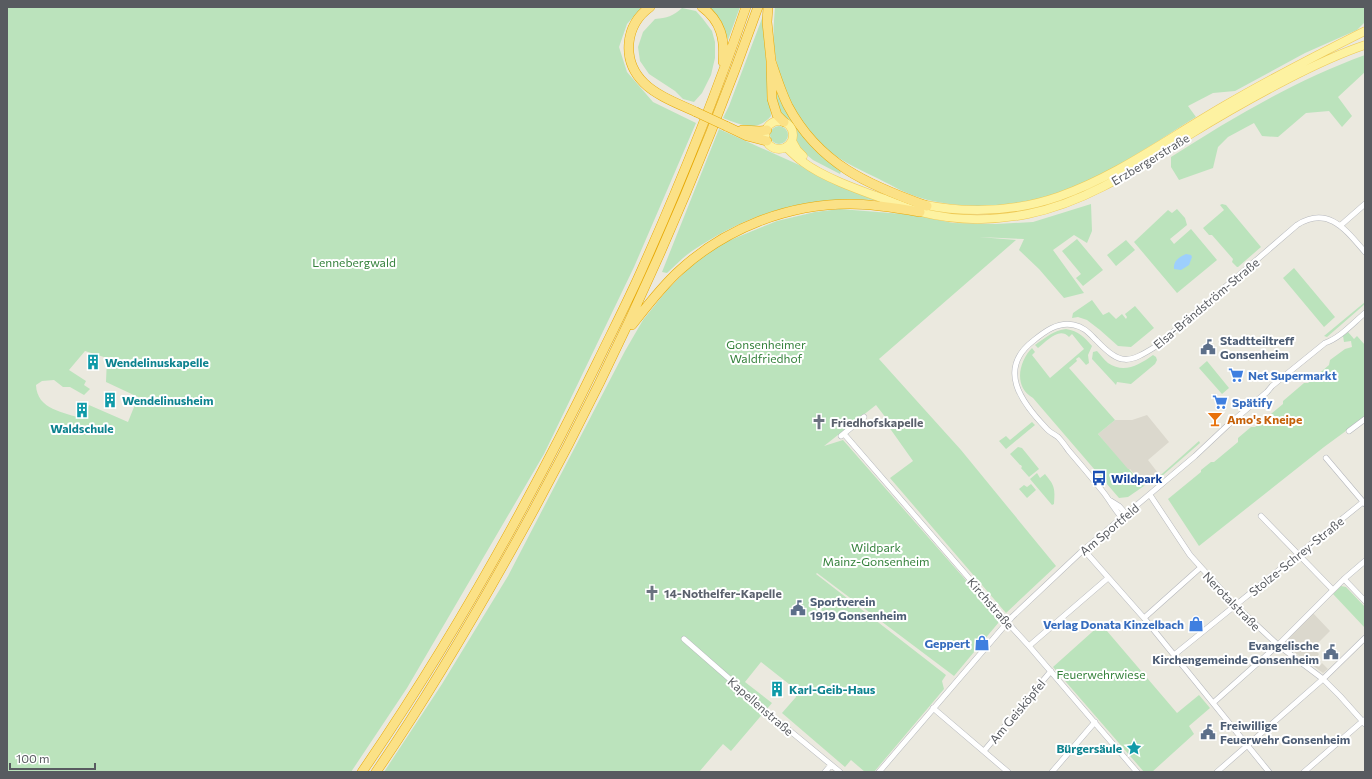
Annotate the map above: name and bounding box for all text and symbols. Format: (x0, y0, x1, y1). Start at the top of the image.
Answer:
street label: Erzbergerstraße (1109, 130, 1191, 188)
park label: Lennebergwald (312, 255, 396, 269)
street label: Elsa-Brändström-Straße (1150, 255, 1262, 351)
place label: Stadtteiltreff Gonsenheim (1220, 333, 1295, 361)
park label: Gonsenheimer Waldfriedhof (726, 337, 806, 365)
public building icon: Stadtteiltreff Gonsenheim (1199, 338, 1217, 356)
building icon: Wendelinuskapelle (84, 353, 102, 371)
place label: Wendelinuskapelle (105, 355, 209, 369)
supermarket icon: Net Supermarkt (1227, 366, 1245, 384)
place label: Net Supermarkt (1248, 368, 1337, 382)
building icon: Wendelinusheim (101, 391, 119, 409)
place label: Wendelinusheim (122, 393, 213, 407)
supermarket icon: Spätify (1211, 393, 1229, 411)
place label: Spätify (1232, 395, 1273, 409)
building icon: Waldschule (73, 401, 91, 419)
bar icon: Amo's Kneipe (1206, 410, 1224, 428)
place label: Amo's Kneipe (1227, 412, 1302, 426)
church icon: Friedhofskapelle (810, 413, 828, 431)
place label: Friedhofskapelle (831, 415, 923, 429)
place label: Waldschule (50, 421, 114, 435)
bus stop icon: Wildpark (1090, 469, 1108, 487)
place label: Wildpark (1111, 471, 1163, 485)
street label: Am Sportfeld (1077, 500, 1141, 558)
street label: Stolze-Schrey-Straße (1246, 514, 1346, 598)
park label: Wildpark Mainz-Gonsenheim (823, 540, 929, 568)
street label: Nerotalstraße (1200, 569, 1264, 633)
street label: Kirchstraße (965, 574, 1017, 632)
church icon: 14-Nothelfer-Kapelle (643, 584, 661, 602)
place label: 14-Nothelfer-Kapelle (664, 586, 782, 600)
place label: Sportverein 1919 Gonsenheim (810, 594, 907, 622)
public building icon: Sportverein 1919 Gonsenheim (789, 599, 807, 617)
shop icon: Verlag Donata Kinzelbach (1187, 615, 1205, 633)
place label: Verlag Donata Kinzelbach (1043, 617, 1184, 631)
shop icon: Geppert (973, 634, 991, 652)
place label: Geppert (924, 636, 970, 650)
place label: Evangelische Kirchengemeinde Gonsenheim (1152, 638, 1319, 666)
public building icon: Evangelische Kirchengemeinde Gonsenheim (1322, 643, 1340, 661)
park label: Feuerwehrwiese (1057, 667, 1145, 681)
street label: Kapellenstraße (725, 674, 797, 738)
street label: Am Geisköpfel (986, 676, 1048, 746)
building icon: Karl-Geib-Haus (768, 680, 786, 698)
place label: Karl-Geib-Haus (789, 682, 876, 696)
place label: Freiwillige Feuerwehr Gonsenheim (1220, 718, 1350, 746)
public building icon: Freiwillige Feuerwehr Gonsenheim (1199, 723, 1217, 741)
place icon: Bürgersäule (1125, 739, 1143, 757)
place label: Bürgersäule (1056, 741, 1122, 755)
scale bar (10, 745, 95, 771)
text: 100 m (16, 751, 50, 765)

